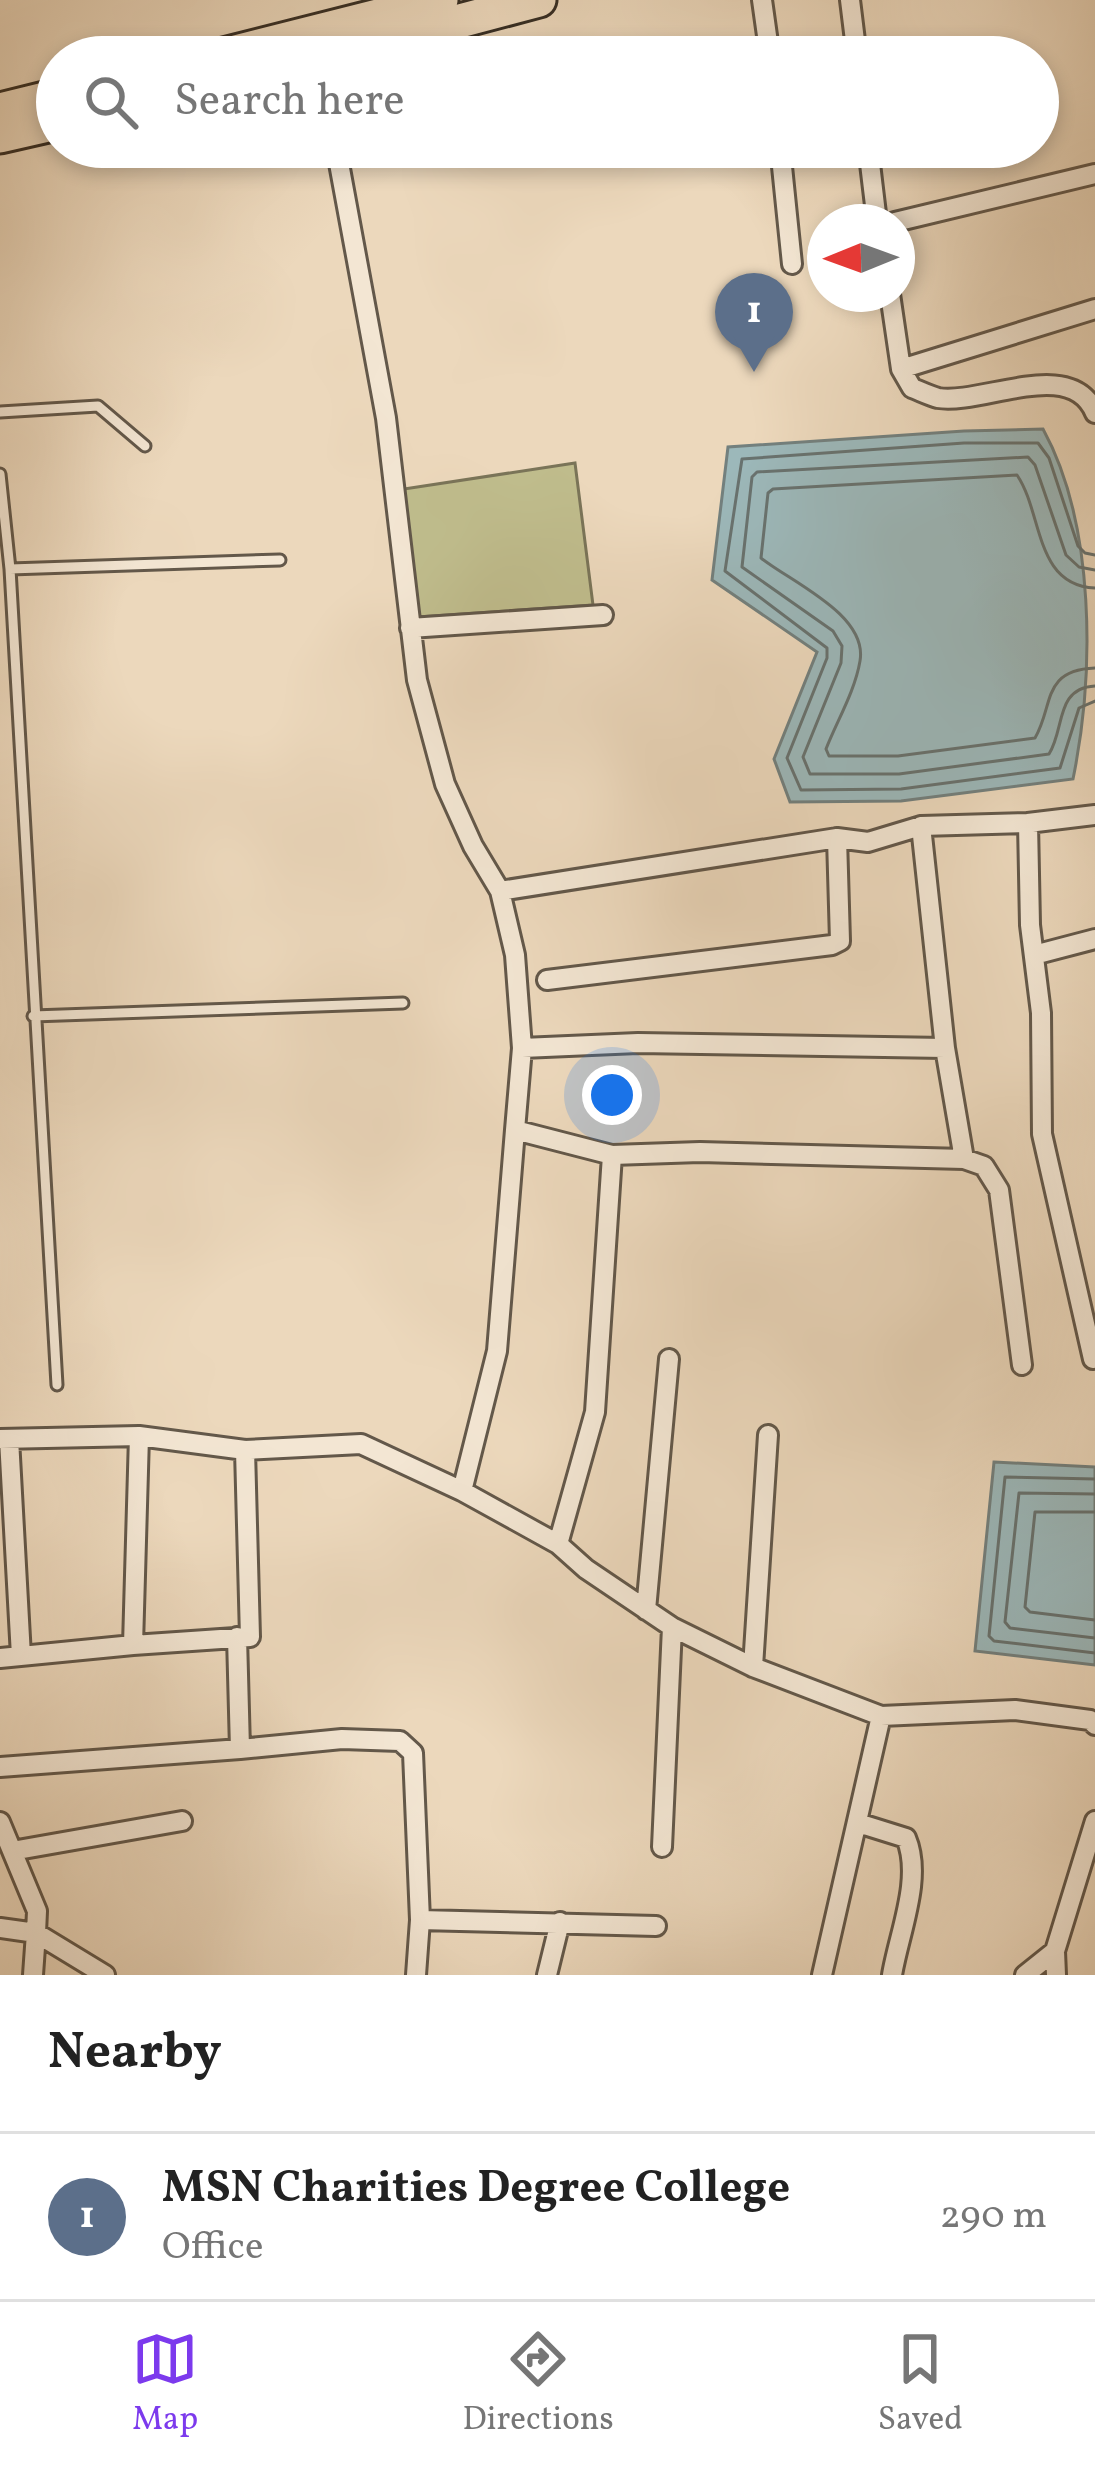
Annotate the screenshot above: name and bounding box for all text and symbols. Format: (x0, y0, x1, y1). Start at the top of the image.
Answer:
search box (36, 36, 1059, 168)
icon: search (78, 69, 144, 135)
text: Search here (174, 71, 405, 134)
north arrow (807, 204, 915, 312)
pin: 1 (715, 273, 793, 372)
your location (582, 1065, 642, 1125)
text: Nearby (48, 2018, 222, 2089)
text: MSN Charities Degree College (162, 2158, 790, 2221)
text: 1 (79, 2190, 95, 2244)
text: 290 m (940, 2190, 1047, 2244)
text: Office (162, 2221, 263, 2275)
tab: Map (132, 2326, 198, 2444)
tab: Directions (462, 2326, 614, 2444)
tab: Saved (878, 2326, 963, 2444)

